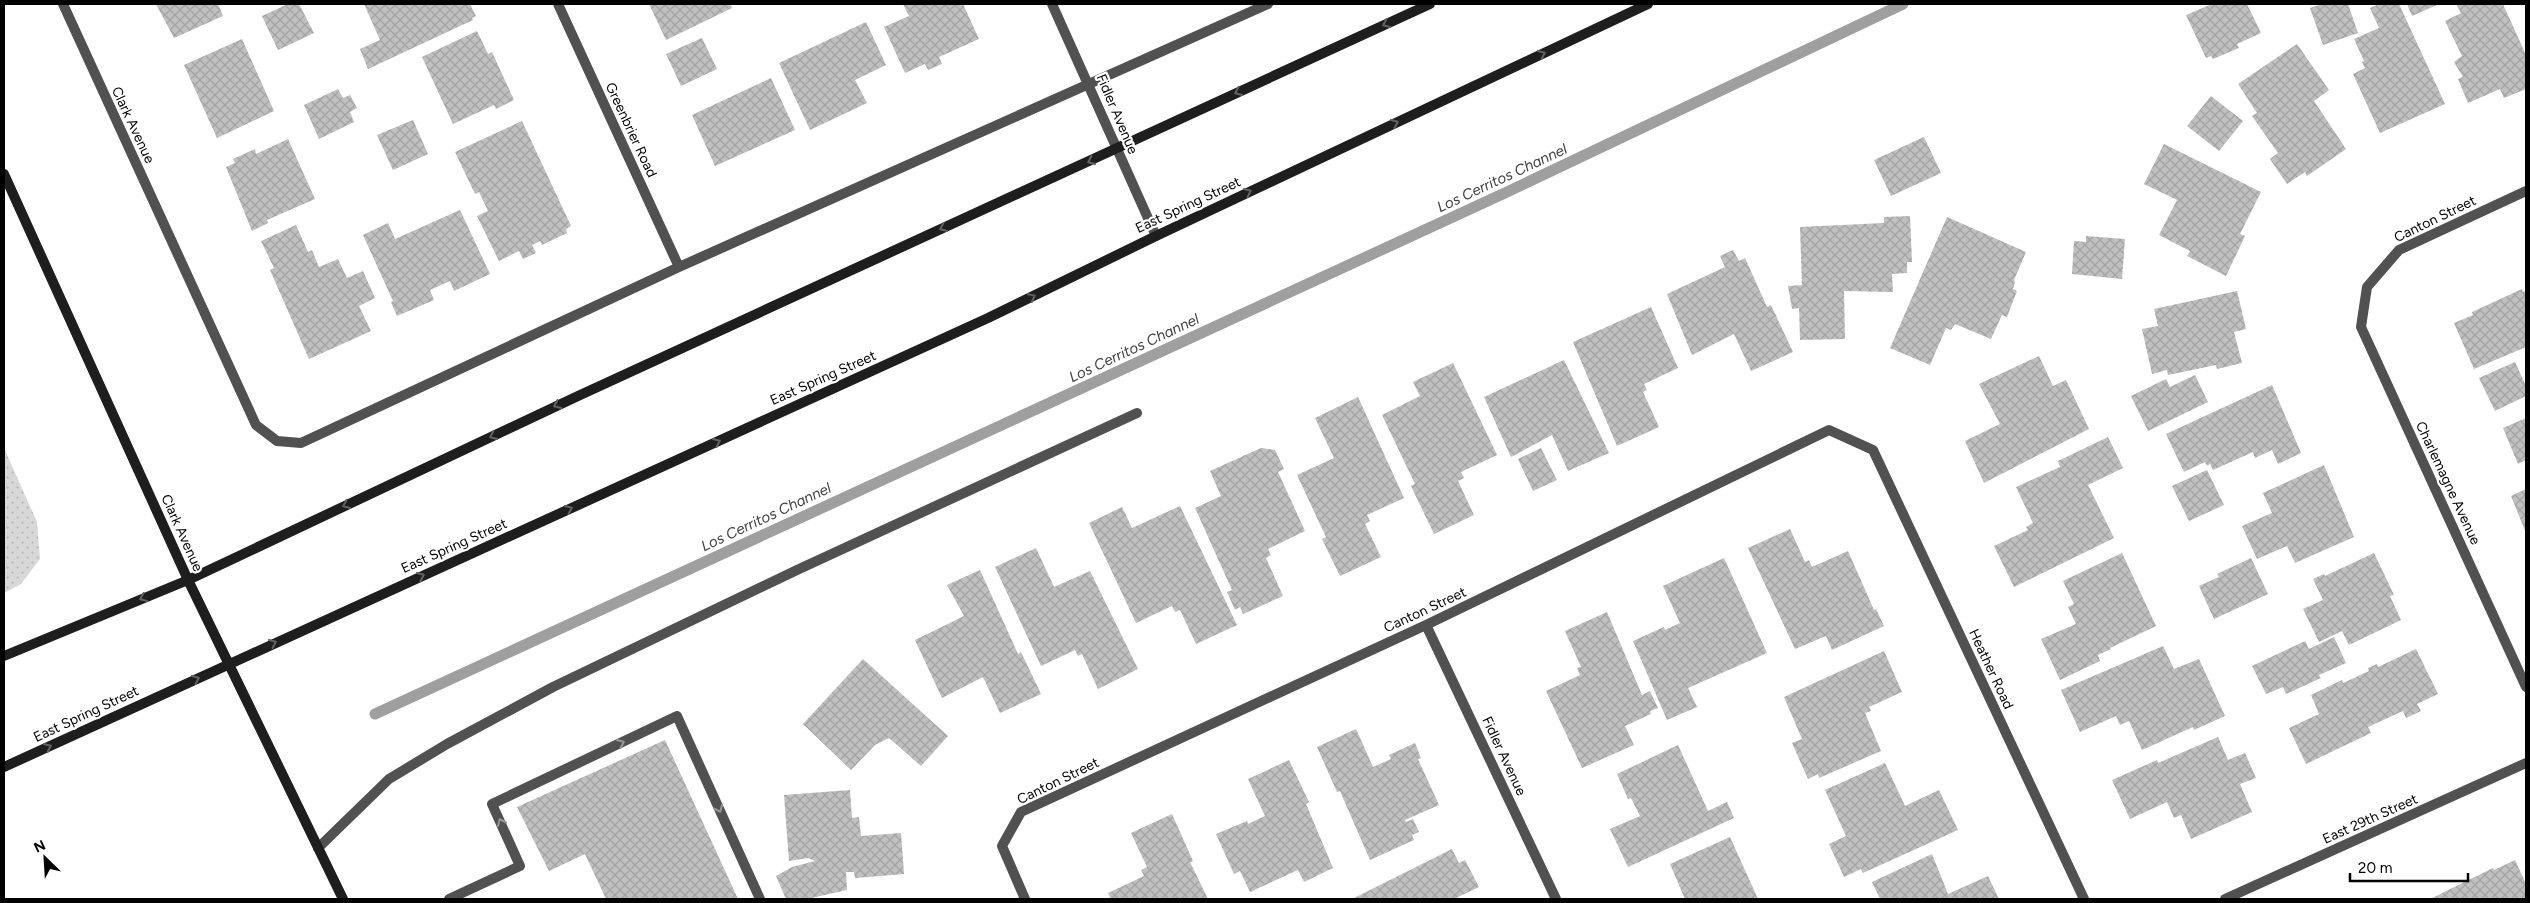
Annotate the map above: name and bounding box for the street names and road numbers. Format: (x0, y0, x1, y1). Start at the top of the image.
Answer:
street label: Fidler Avenue (1093, 71, 1142, 157)
street label: Greenbrier Road (602, 80, 660, 180)
street label: Clark Avenue (108, 84, 158, 166)
street label: East Spring Street (1133, 173, 1243, 237)
street label: Canton Street (2391, 192, 2479, 246)
street label: East Spring Street (767, 347, 879, 409)
street label: Charlemagne Avenue (2412, 419, 2484, 548)
street label: Clark Avenue (157, 492, 207, 575)
street label: East Spring Street (398, 515, 510, 577)
street label: Canton Street (1381, 584, 1469, 636)
street label: Heather Road (1965, 626, 2017, 712)
street label: East Spring Street (31, 682, 141, 746)
street label: Fidler Avenue (1478, 714, 1530, 799)
street label: Canton Street (1014, 754, 1102, 808)
street label: East 29th Street (2320, 790, 2420, 848)

